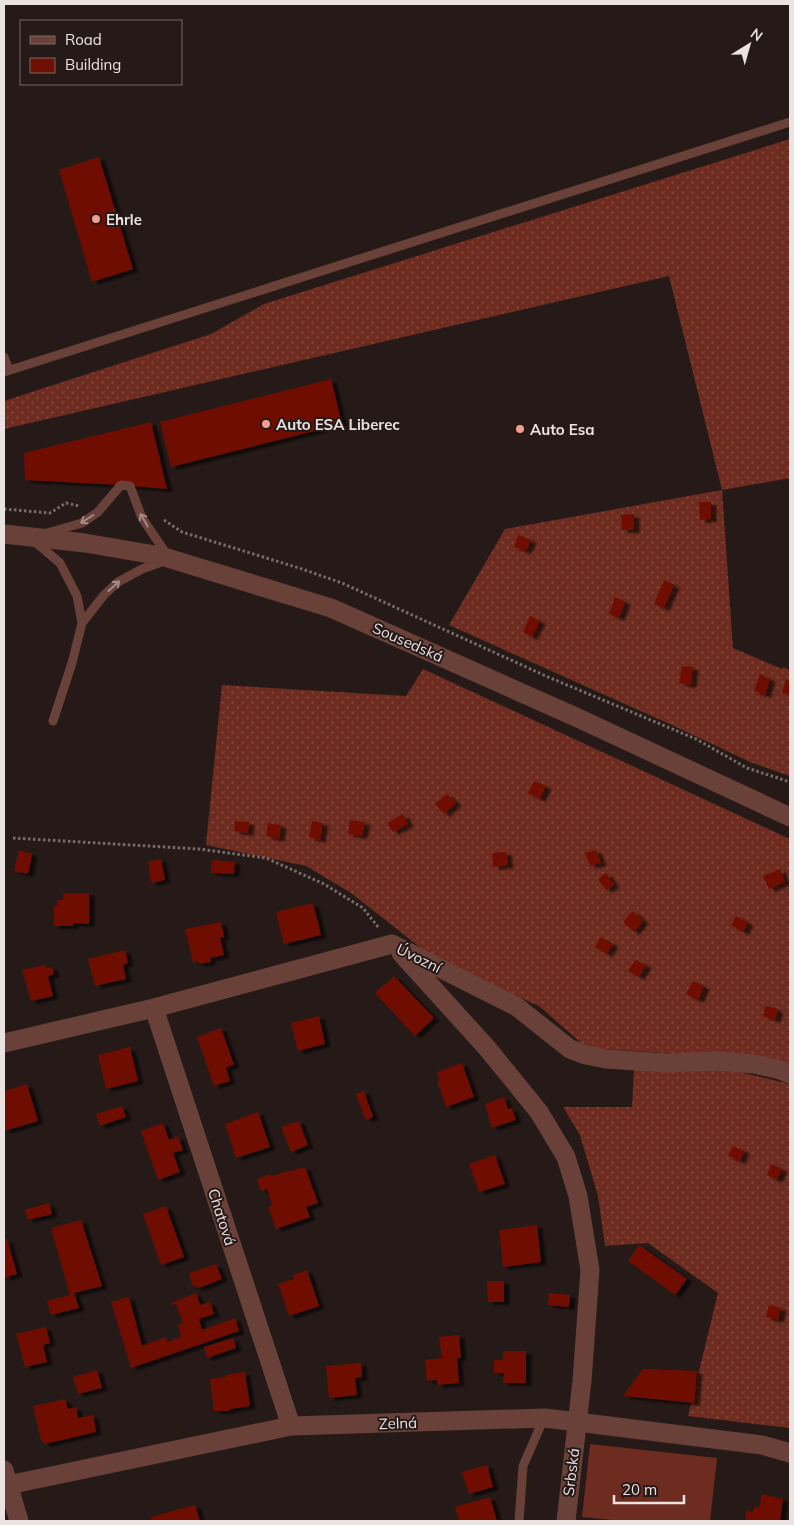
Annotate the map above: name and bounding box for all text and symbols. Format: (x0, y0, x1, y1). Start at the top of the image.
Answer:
legend (20, 20, 182, 85)
north arrow (724, 20, 774, 70)
text: N (747, 24, 766, 45)
text: Road (65, 30, 102, 49)
text: Building (65, 55, 121, 74)
place label: Ehrle (106, 210, 142, 229)
marker: Ehrle (90, 213, 102, 225)
place label: Auto ESA Liberec (276, 415, 400, 434)
marker: Auto ESA Liberec (260, 418, 272, 430)
place label: Auto Esa (530, 420, 594, 439)
marker: Auto Esa (514, 423, 526, 435)
one-way arrow (80, 514, 94, 524)
one-way arrow (139, 514, 149, 528)
one-way arrow (107, 580, 120, 592)
street label: Sousedská (370, 618, 446, 666)
street label: Úvozní (394, 939, 446, 978)
street label: Chatová (204, 1186, 240, 1248)
street label: Zelná (379, 1413, 417, 1433)
street label: Srbská (559, 1447, 583, 1497)
scale bar (614, 1472, 684, 1504)
text: 20 m (622, 1480, 657, 1499)

